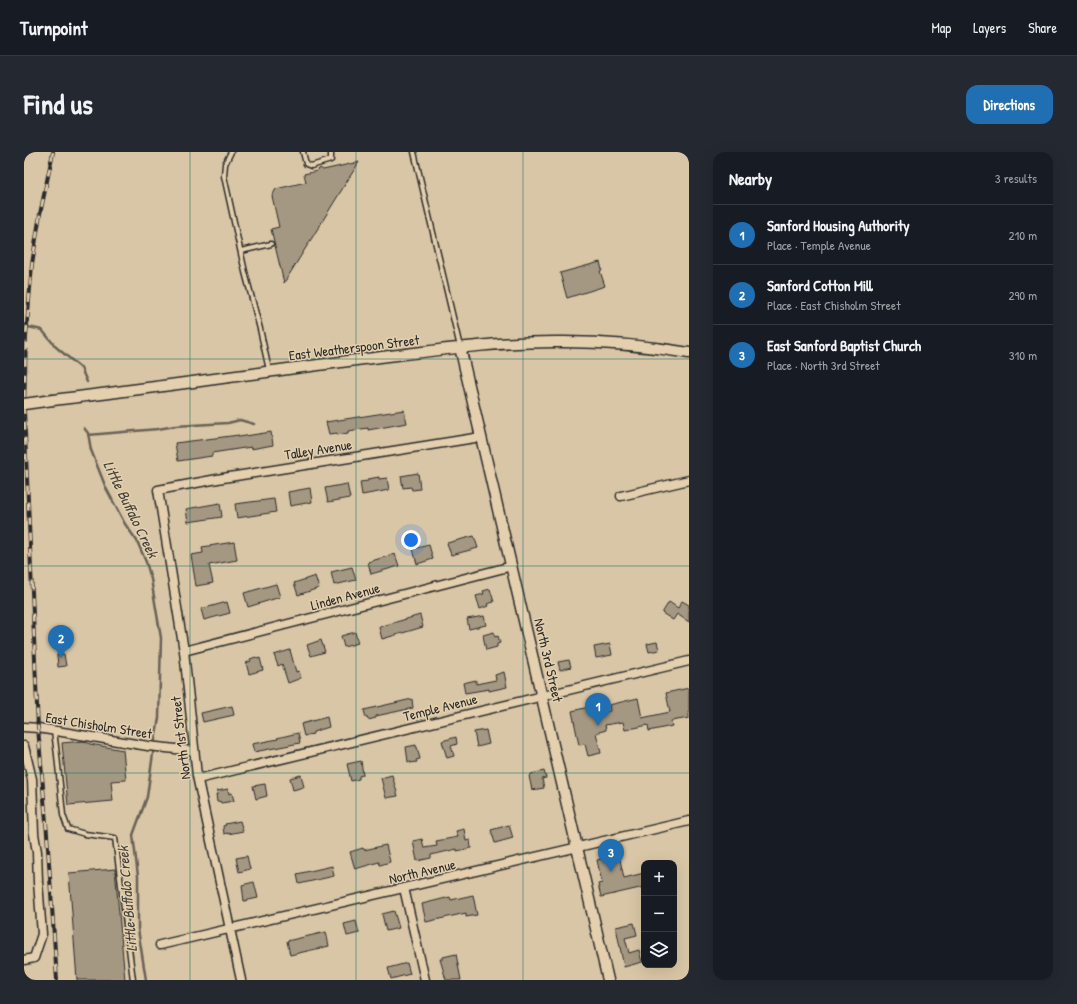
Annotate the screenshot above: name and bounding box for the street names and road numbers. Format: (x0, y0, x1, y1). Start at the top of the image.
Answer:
street label: East Weatherspoon Street (288, 330, 421, 365)
street label: Talley Avenue (283, 434, 354, 465)
street label: Linden Avenue (308, 578, 382, 614)
street label: North 3rd Street (530, 616, 568, 704)
street label: Temple Avenue (401, 689, 480, 726)
street label: North 1st Street (165, 695, 195, 781)
street label: East Chisholm Street (44, 707, 154, 743)
street label: North Avenue (387, 854, 458, 888)

